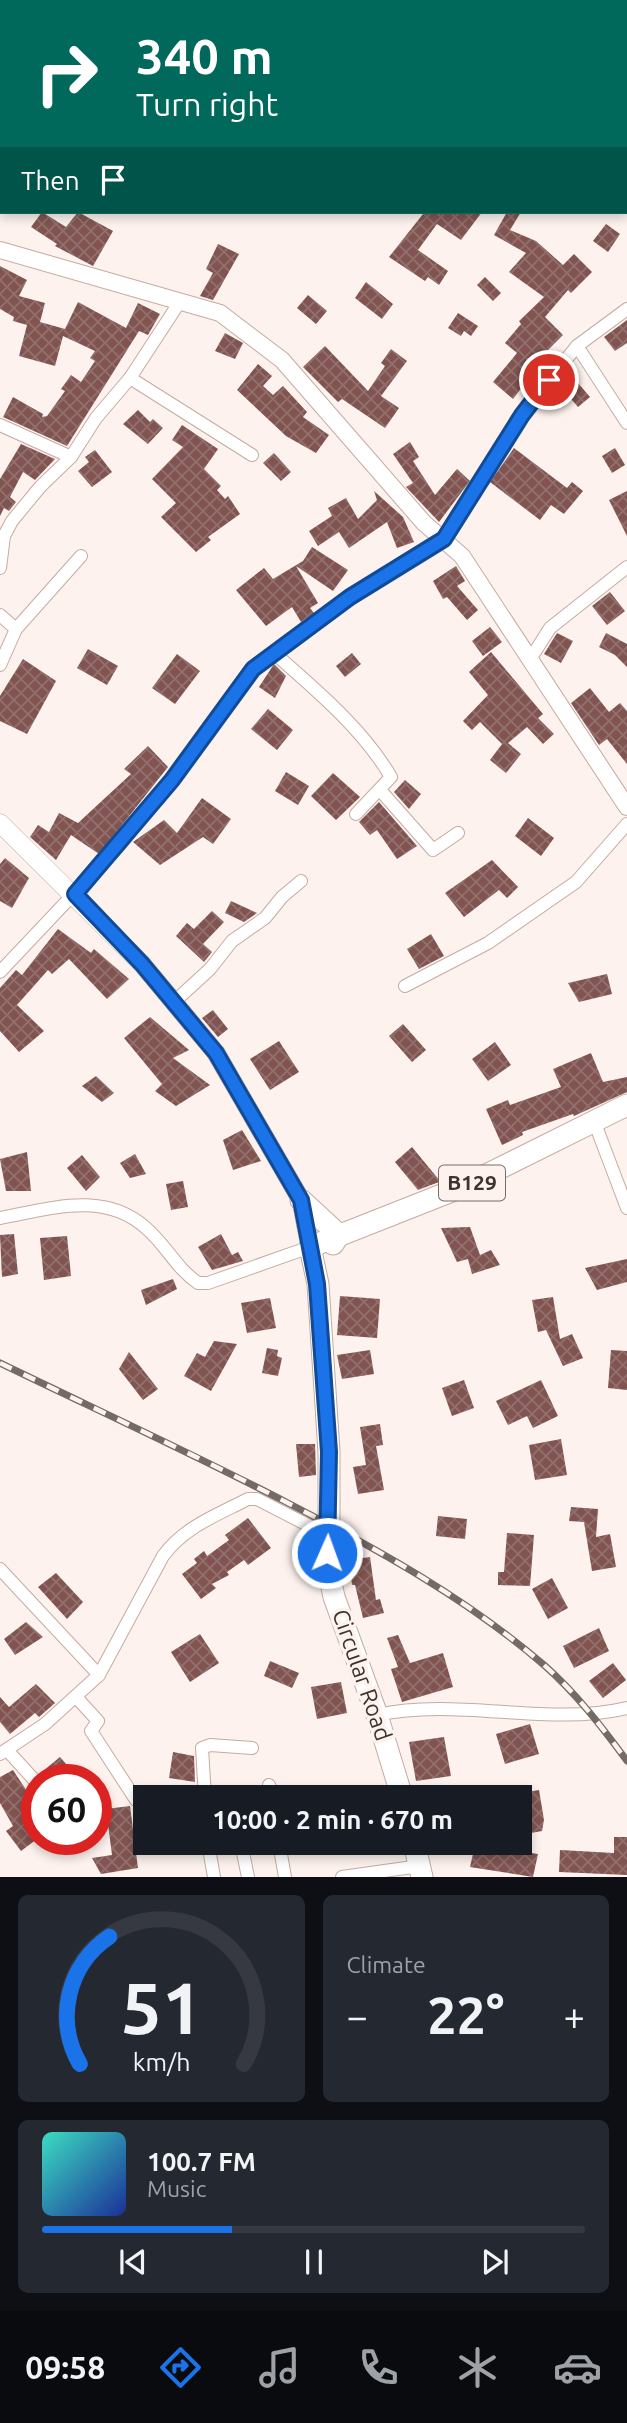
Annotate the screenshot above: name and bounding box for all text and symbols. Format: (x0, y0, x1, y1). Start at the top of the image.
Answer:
icon: right (21, 28, 112, 119)
text: 340 m (136, 28, 273, 83)
text: Turn right (136, 86, 278, 122)
icon: arrive (94, 161, 132, 199)
text: Then (21, 166, 80, 195)
pin (519, 350, 579, 410)
icon: arrive (530, 361, 568, 399)
road number: B129 (439, 1166, 505, 1200)
position arrow (290, 1516, 364, 1590)
street label: Circular Road (328, 1606, 397, 1744)
speed limit sign: 60 (21, 1764, 112, 1855)
text: 10:00 · 2 min · 670 m (212, 1805, 453, 1834)
text: Climate (347, 1952, 426, 1977)
text: 51 (120, 1967, 202, 2049)
text: 22° (427, 1986, 504, 2044)
text: − (347, 1995, 368, 2037)
text: + (564, 1995, 585, 2037)
text: km/h (132, 2048, 190, 2076)
text: 100.7 FM (147, 2147, 256, 2176)
text: Music (147, 2176, 206, 2201)
icon: previous (114, 2243, 152, 2281)
icon: pause (295, 2243, 333, 2281)
icon: next (476, 2243, 514, 2281)
icon: directions (156, 2343, 205, 2392)
icon: music (255, 2343, 304, 2392)
icon: phone (354, 2343, 403, 2392)
icon: climate (453, 2343, 502, 2392)
icon: car (553, 2343, 602, 2392)
text: 09:58 (25, 2349, 105, 2385)

